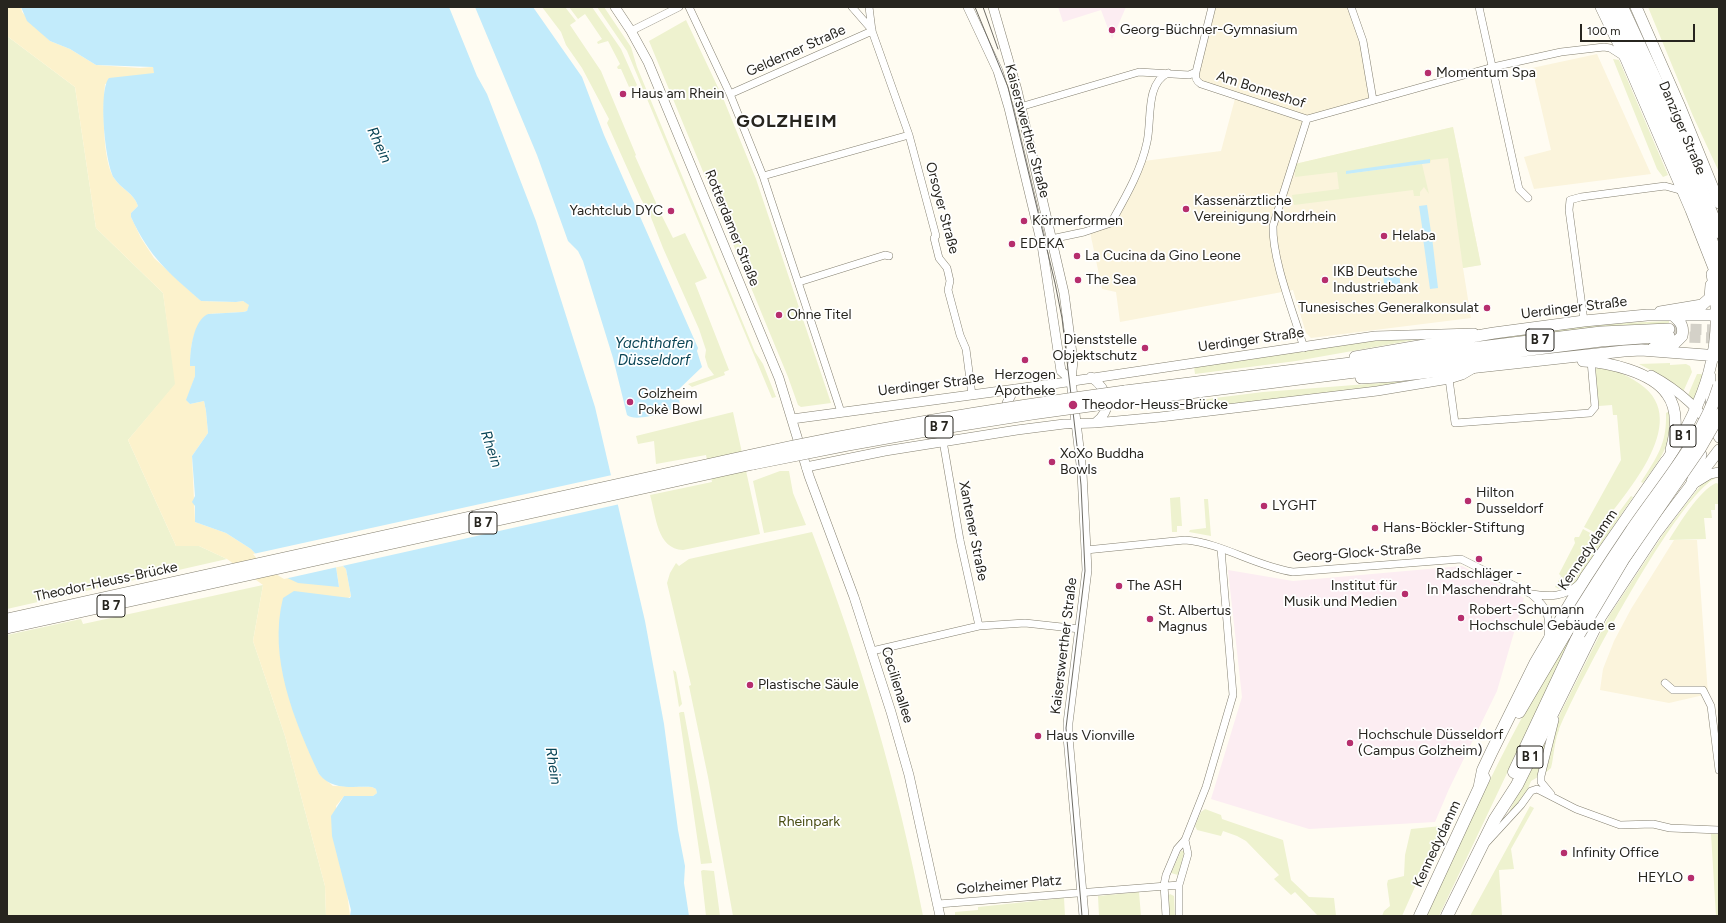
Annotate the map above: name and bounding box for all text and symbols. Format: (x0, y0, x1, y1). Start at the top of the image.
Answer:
scale bar (1582, 16, 1697, 42)
street label: Gelderner Straße (744, 22, 848, 80)
place label: Georg-Büchner-Gymnasium (1120, 22, 1297, 38)
text: 100 m (1587, 24, 1621, 38)
marker: Georg-Büchner-Gymnasium (1107, 25, 1117, 35)
street label: Kaiserswerther Straße (1001, 62, 1053, 200)
place label: Momentum Spa (1436, 65, 1536, 81)
street label: Am Bonneshof (1214, 68, 1308, 112)
marker: Momentum Spa (1423, 68, 1433, 78)
street label: Danziger Straße (1655, 79, 1709, 177)
place label: Haus am Rhein (631, 86, 724, 102)
marker: Haus am Rhein (618, 89, 628, 99)
district label: GOLZHEIM (736, 111, 838, 133)
water label: Rhein (363, 124, 395, 166)
street label: Orsoyer Straße (922, 160, 962, 256)
street label: Rotterdamer Straße (701, 167, 763, 289)
place label: Kassenärztliche Vereinigung Nordrhein (1194, 193, 1336, 226)
place label: Yachtclub DYC (569, 203, 663, 219)
marker: Kassenärztliche Vereinigung Nordrhein (1181, 204, 1191, 214)
marker: Yachtclub DYC (666, 206, 676, 216)
place label: Körmerformen (1032, 213, 1123, 229)
marker: Körmerformen (1019, 216, 1029, 226)
place label: Helaba (1392, 228, 1436, 244)
marker: Helaba (1379, 231, 1389, 241)
place label: EDEKA (1020, 236, 1064, 252)
marker: EDEKA (1007, 239, 1017, 249)
place label: La Cucina da Gino Leone (1085, 248, 1241, 264)
marker: La Cucina da Gino Leone (1072, 251, 1082, 261)
place label: IKB Deutsche Industriebank (1333, 264, 1418, 296)
place label: The Sea (1086, 272, 1136, 288)
marker: The Sea (1073, 275, 1083, 285)
marker: IKB Deutsche Industriebank (1320, 275, 1330, 285)
street label: Uerdinger Straße (1520, 293, 1628, 323)
place label: Tunesisches Generalkonsulat (1298, 300, 1479, 316)
marker: Tunesisches Generalkonsulat (1482, 303, 1492, 313)
place label: Ohne Titel (787, 307, 852, 323)
marker: Ohne Titel (774, 310, 784, 320)
street label: Uerdinger Straße (1197, 324, 1305, 356)
road number: B 7 (1526, 329, 1554, 351)
place label: Dienststelle Objektschutz (1053, 332, 1137, 364)
water label: Yachthafen Düsseldorf (615, 335, 693, 370)
marker: Dienststelle Objektschutz (1140, 343, 1150, 353)
marker: Herzogen Apotheke (1020, 355, 1030, 365)
place label: Herzogen Apotheke (994, 367, 1056, 400)
street label: Uerdinger Straße (877, 370, 985, 400)
place label: Golzheim Pokè Bowl (638, 386, 702, 418)
marker: Golzheim Pokè Bowl (625, 397, 635, 407)
place label: Theodor-Heuss-Brücke (1082, 397, 1228, 413)
marker: Theodor-Heuss-Brücke (1067, 399, 1079, 411)
road number: B 7 (925, 416, 953, 438)
road number: B 1 (1670, 425, 1696, 447)
water label: Rhein (476, 428, 506, 470)
place label: XoXo Buddha Bowls (1060, 446, 1144, 478)
marker: XoXo Buddha Bowls (1047, 457, 1057, 467)
street label: Xantener Straße (955, 480, 991, 582)
place label: Hilton Dusseldorf (1476, 485, 1543, 518)
marker: Hilton Dusseldorf (1463, 496, 1473, 506)
place label: LYGHT (1272, 498, 1316, 514)
marker: LYGHT (1259, 501, 1269, 511)
street label: Kennedydamm (1555, 506, 1621, 594)
road number: B 7 (469, 512, 497, 534)
place label: Hans-Böckler-Stiftung (1383, 520, 1525, 536)
marker: Hans-Böckler-Stiftung (1370, 523, 1380, 533)
street label: Georg-Glock-Straße (1292, 540, 1422, 566)
marker: Radschläger - In Maschendraht (1474, 554, 1484, 564)
street label: Theodor-Heuss-Brücke (33, 559, 179, 605)
place label: Radschläger - In Maschendraht (1427, 566, 1531, 598)
street label: Kaiserswerther Straße (1047, 577, 1081, 715)
place label: The ASH (1127, 578, 1182, 594)
place label: Institut für Musik und Medien (1284, 578, 1397, 610)
marker: The ASH (1114, 581, 1124, 591)
marker: Institut für Musik und Medien (1400, 589, 1410, 599)
road number: B 7 (97, 595, 125, 617)
place label: Robert-Schumann Hochschule Gebäude e (1469, 602, 1615, 634)
place label: St. Albertus Magnus (1158, 603, 1231, 636)
marker: Robert-Schumann Hochschule Gebäude e (1456, 613, 1466, 623)
marker: St. Albertus Magnus (1145, 614, 1155, 624)
street label: Cecilienallee (877, 645, 917, 725)
place label: Plastische Säule (758, 677, 859, 693)
marker: Plastische Säule (745, 680, 755, 690)
place label: Hochschule Düsseldorf (Campus Golzheim) (1358, 727, 1503, 760)
place label: Haus Vionville (1046, 728, 1135, 744)
marker: Haus Vionville (1033, 731, 1043, 741)
marker: Hochschule Düsseldorf (Campus Golzheim) (1345, 738, 1355, 748)
water label: Rhein (541, 746, 565, 786)
road number: B 1 (1517, 746, 1543, 768)
street label: Kennedydamm (1410, 798, 1464, 890)
park label: Rheinpark (778, 814, 840, 830)
place label: Infinity Office (1572, 845, 1659, 861)
marker: Infinity Office (1559, 848, 1569, 858)
place label: HEYLO (1638, 870, 1683, 886)
street label: Golzheimer Platz (956, 872, 1062, 898)
marker: HEYLO (1686, 873, 1696, 883)

